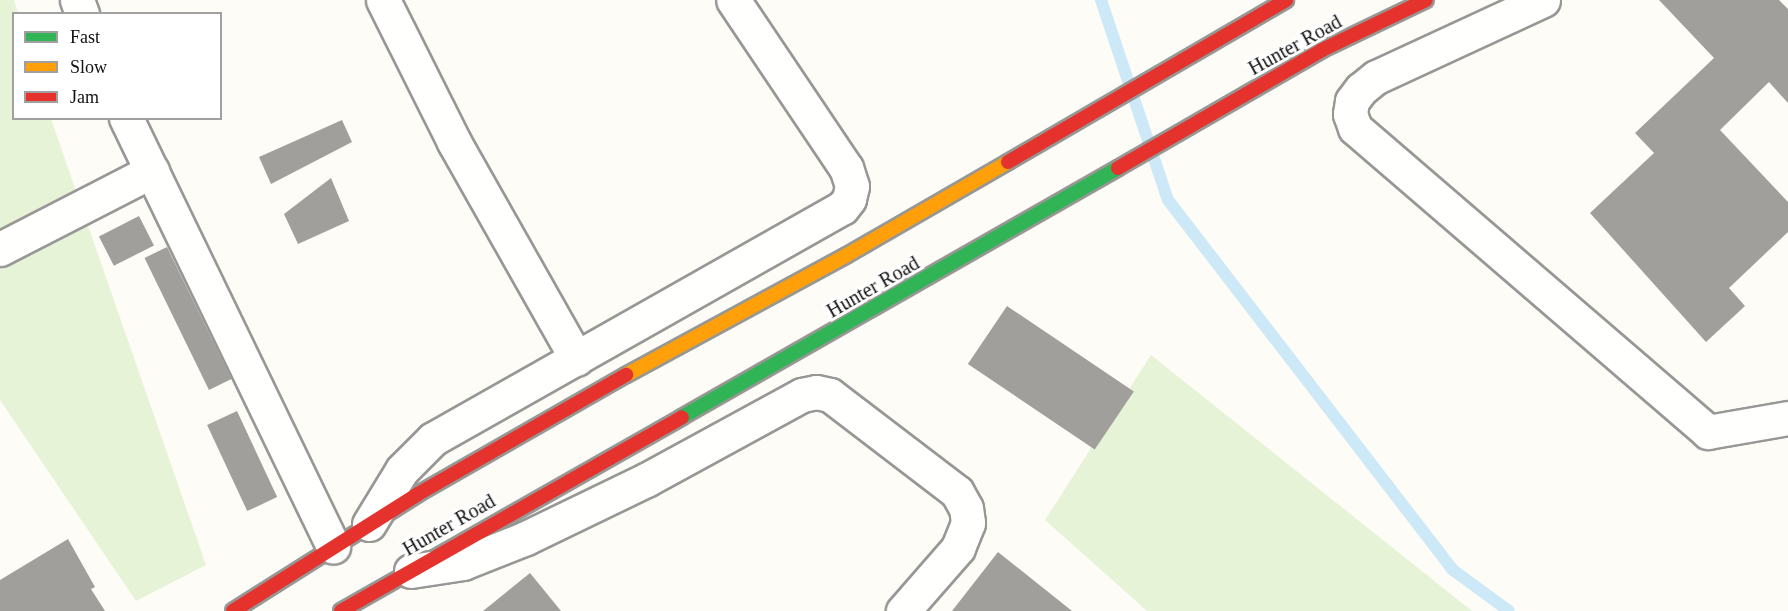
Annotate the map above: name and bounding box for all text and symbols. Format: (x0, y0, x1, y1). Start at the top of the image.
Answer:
street label: Hunter Road (1244, 10, 1346, 80)
legend (12, 12, 222, 120)
text: Fast (70, 27, 100, 47)
text: Slow (70, 57, 107, 77)
text: Jam (70, 87, 99, 107)
street label: Hunter Road (823, 251, 923, 323)
street label: Hunter Road (399, 489, 499, 561)

